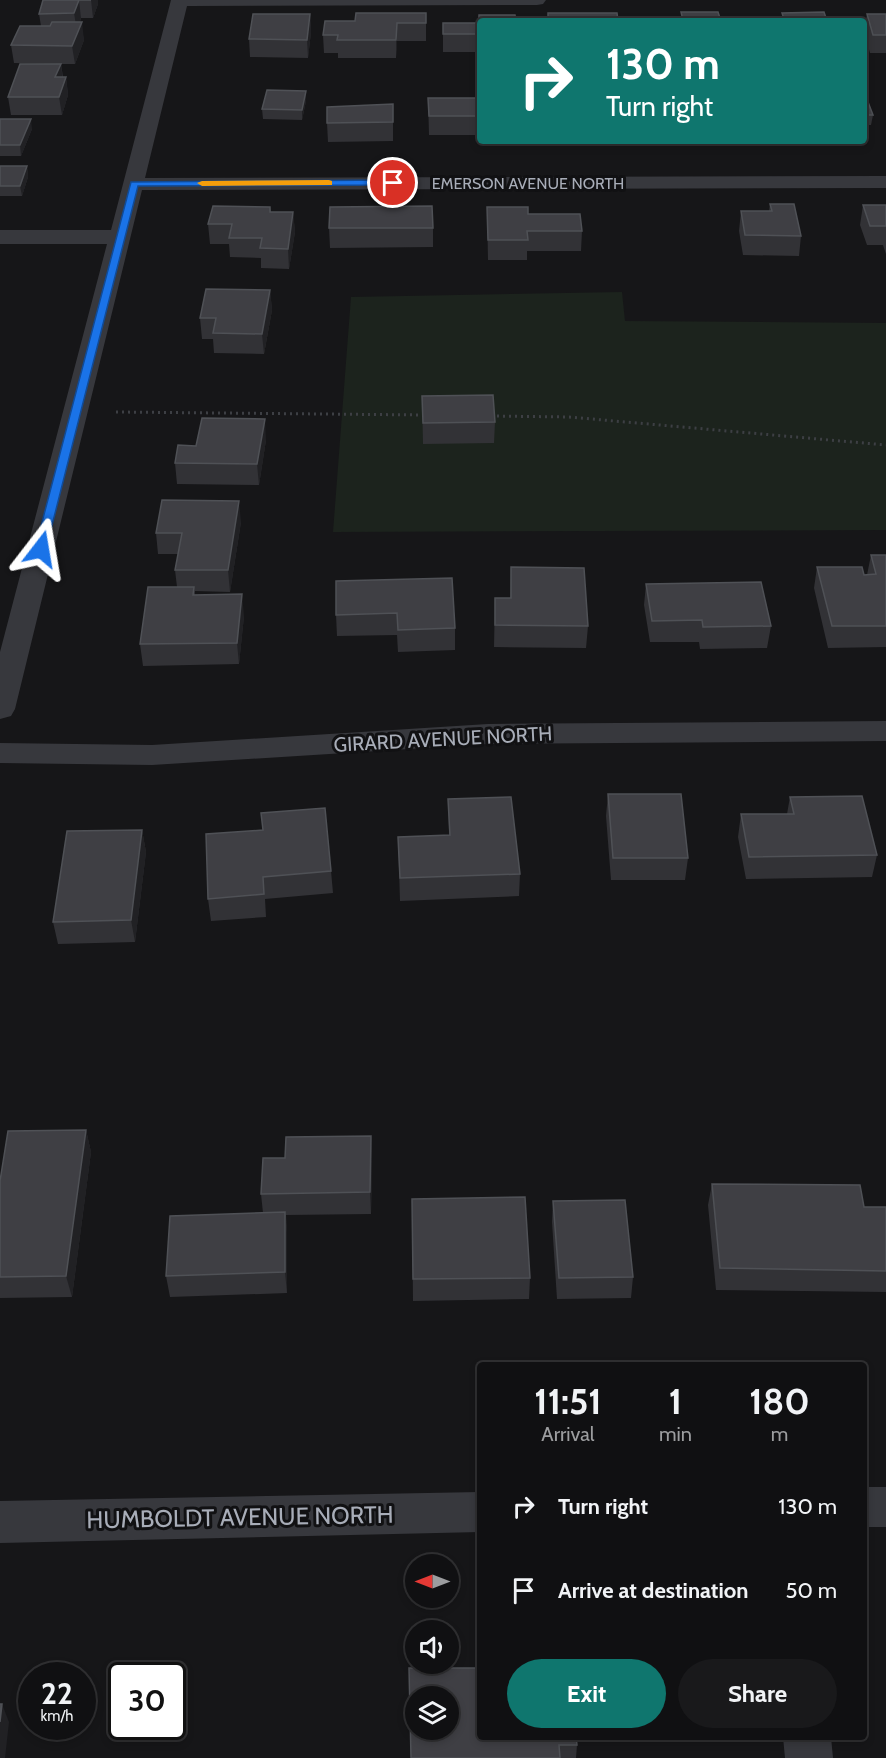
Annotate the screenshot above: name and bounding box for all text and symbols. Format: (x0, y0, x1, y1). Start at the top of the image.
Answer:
text: 130 m (606, 38, 720, 90)
icon: right (507, 42, 585, 120)
text: Turn right (606, 90, 713, 123)
pin (367, 157, 418, 208)
icon: arrive (376, 166, 409, 199)
street label: EMERSON AVENUE NORTH (432, 174, 624, 193)
position arrow (9, 517, 73, 581)
street label: GIRARD AVENUE NORTH (333, 721, 553, 757)
text: 11:51 (534, 1379, 602, 1423)
text: 1 (669, 1379, 682, 1423)
text: 180 (749, 1379, 810, 1423)
text: Arrival (541, 1422, 595, 1446)
text: min (659, 1422, 692, 1446)
text: m (771, 1422, 788, 1446)
icon: right (507, 1490, 540, 1523)
text: Turn right (558, 1493, 648, 1520)
text: 130 m (778, 1493, 837, 1520)
street label: HUMBOLDT AVENUE NORTH (86, 1500, 394, 1534)
north arrow (405, 1554, 459, 1608)
map controls (405, 1554, 459, 1740)
icon: arrive (507, 1574, 540, 1607)
text: Arrive at destination (558, 1577, 748, 1604)
text: 50 m (785, 1577, 837, 1604)
button: sound (405, 1620, 459, 1674)
button: Exit (507, 1659, 666, 1728)
button: Share (678, 1659, 837, 1728)
speed limit sign: 30 (108, 1662, 186, 1740)
text: 22 (41, 1675, 73, 1712)
button: layers (405, 1686, 459, 1740)
text: km/h (41, 1707, 73, 1725)

